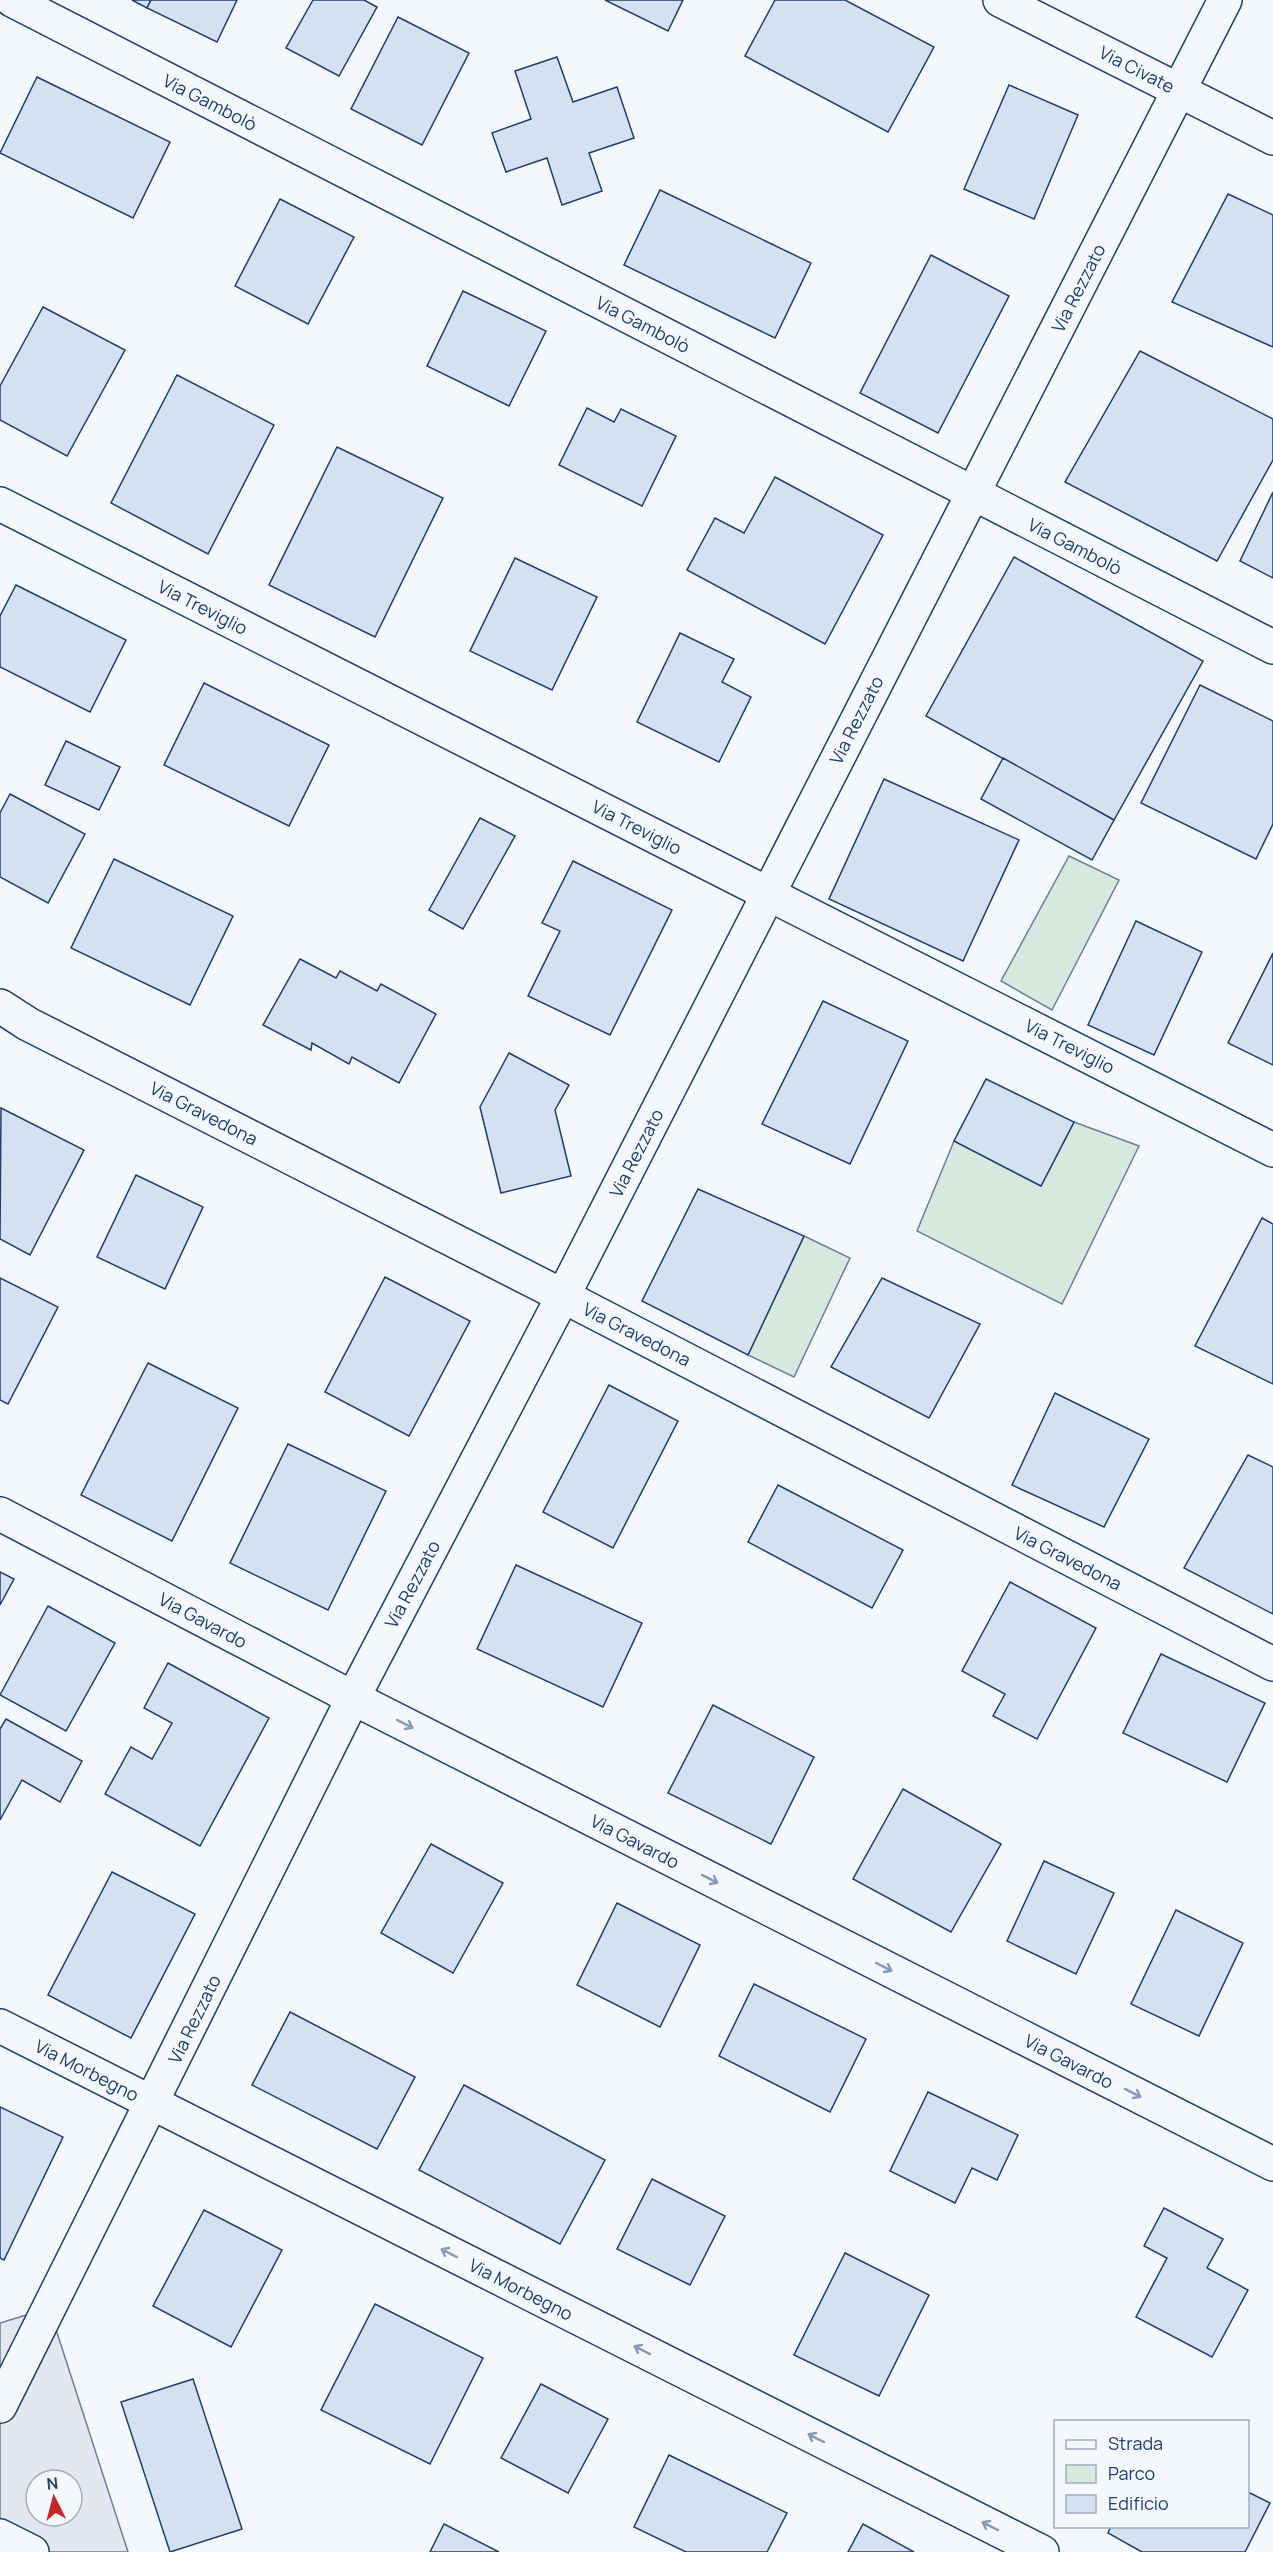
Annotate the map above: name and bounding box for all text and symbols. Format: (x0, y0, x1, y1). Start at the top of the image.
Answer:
street label: Via Civate (1095, 40, 1179, 98)
street label: Via Gambolò (159, 68, 261, 136)
street label: Via Rezzato (1045, 240, 1111, 336)
street label: Via Gambolò (592, 290, 694, 358)
street label: Via Gambolò (1024, 512, 1126, 580)
street label: Via Treviglio (154, 574, 252, 640)
street label: Via Rezzato (823, 672, 889, 768)
street label: Via Treviglio (588, 794, 686, 860)
street label: Via Treviglio (1021, 1013, 1119, 1079)
street label: Via Gravedona (146, 1076, 262, 1150)
street label: Via Rezzato (603, 1105, 669, 1201)
street label: Via Gravedona (579, 1297, 695, 1371)
street label: Via Gravedona (1010, 1521, 1126, 1595)
street label: Via Rezzato (379, 1536, 445, 1632)
street label: Via Gavardo (155, 1587, 251, 1653)
one-way arrow (396, 1718, 413, 1730)
street label: Via Gavardo (586, 1808, 684, 1874)
one-way arrow (701, 1873, 718, 1885)
one-way arrow (874, 1962, 892, 1973)
street label: Via Rezzato (162, 1971, 226, 2067)
street label: Via Gavardo (1020, 2028, 1118, 2094)
street label: Via Morbegno (31, 2034, 143, 2106)
one-way arrow (1123, 2088, 1141, 2099)
one-way arrow (440, 2247, 458, 2258)
street label: Via Morbegno (465, 2253, 577, 2325)
one-way arrow (633, 2344, 651, 2356)
legend (1054, 2420, 1249, 2528)
text: Strada (1108, 2431, 1163, 2455)
one-way arrow (807, 2432, 825, 2443)
text: Parco (1108, 2461, 1155, 2485)
north arrow (24, 2468, 84, 2528)
text: N (46, 2472, 59, 2495)
text: Edificio (1108, 2491, 1169, 2515)
one-way arrow (981, 2519, 999, 2531)

